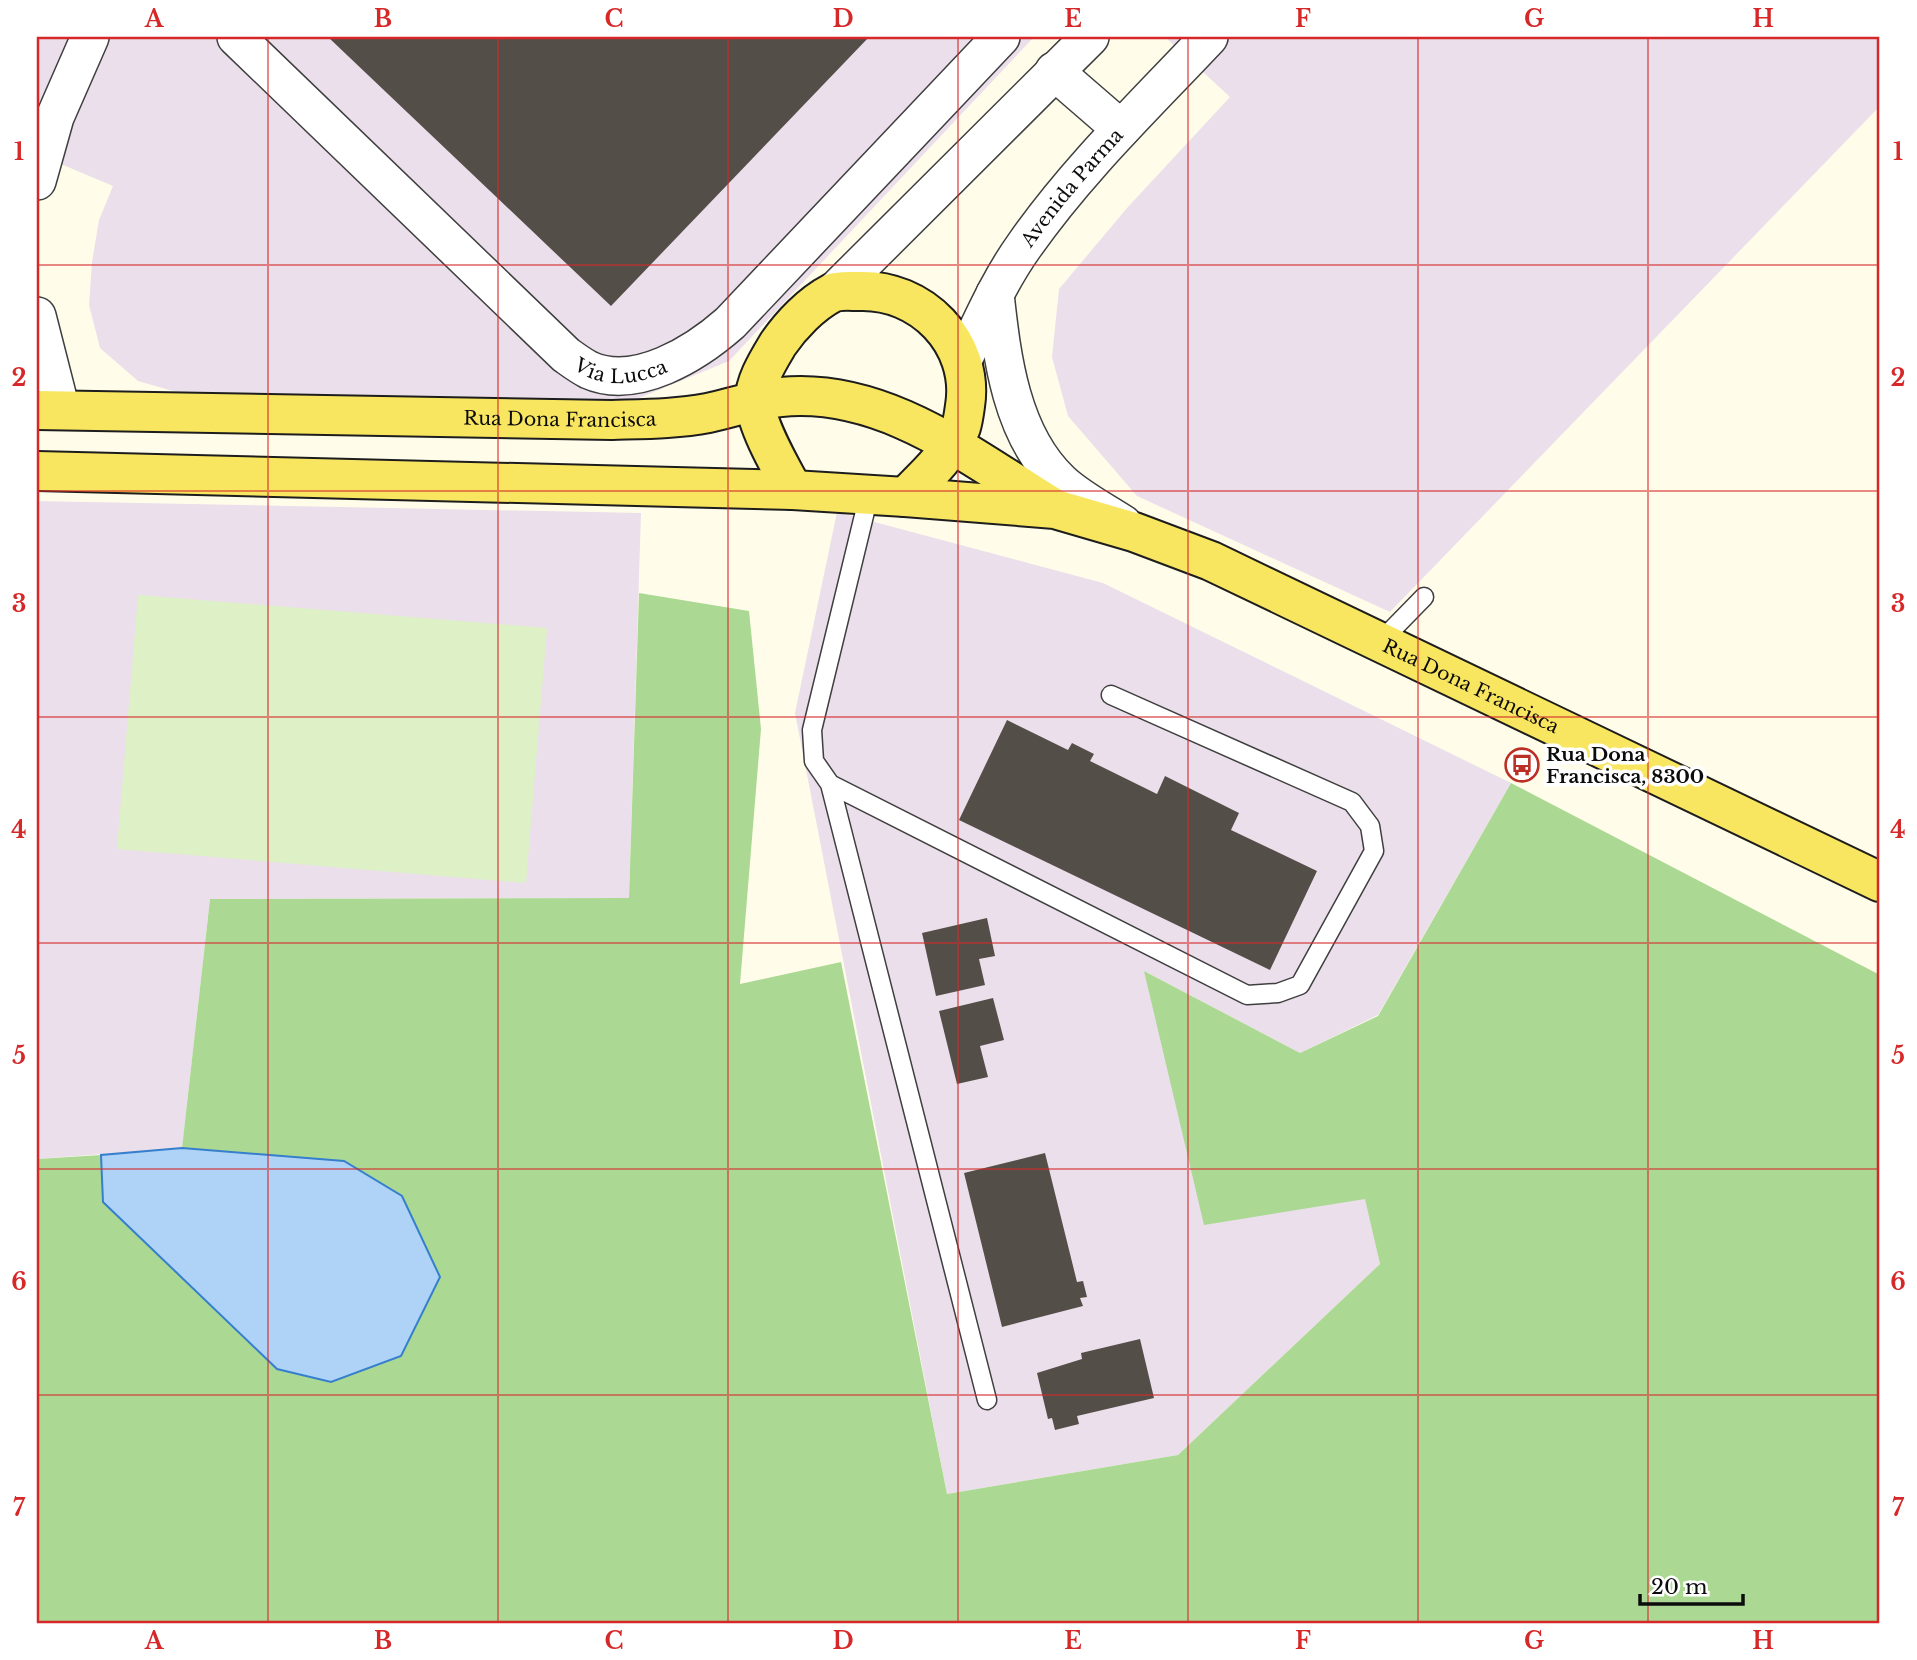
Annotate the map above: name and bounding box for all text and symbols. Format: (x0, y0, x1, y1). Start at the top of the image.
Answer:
text: A (144, 5, 165, 33)
text: B (374, 5, 392, 33)
text: C (605, 5, 623, 33)
text: D (832, 5, 854, 33)
text: E (1064, 5, 1082, 33)
text: F (1295, 5, 1311, 33)
text: G (1524, 5, 1544, 33)
text: H (1752, 5, 1774, 33)
street label: Avenida Parma (1015, 123, 1128, 252)
text: 1 (14, 138, 24, 166)
text: 1 (1893, 138, 1903, 166)
street label: Via Lucca (569, 352, 671, 388)
text: 2 (12, 364, 26, 392)
text: 2 (1891, 364, 1905, 392)
street label: Rua Dona Francisca (463, 406, 657, 432)
text: 3 (12, 590, 26, 618)
text: 3 (1891, 590, 1905, 618)
street label: Rua Dona Francisca (1379, 634, 1563, 738)
place label: Rua Dona Francisca, 8300 (1546, 743, 1704, 788)
bus stop icon: Rua Dona Francisca, 8300 (1503, 746, 1541, 784)
text: 4 (11, 816, 27, 844)
text: 4 (1890, 816, 1906, 844)
text: 5 (12, 1042, 26, 1070)
text: 5 (1891, 1042, 1905, 1070)
text: 6 (11, 1268, 27, 1296)
text: 6 (1890, 1268, 1906, 1296)
text: 7 (13, 1494, 26, 1522)
text: 7 (1892, 1494, 1905, 1522)
scale bar (1640, 1562, 1744, 1606)
text: 20 m (1651, 1574, 1708, 1600)
text: A (144, 1627, 165, 1655)
text: B (374, 1627, 392, 1655)
text: C (605, 1627, 623, 1655)
text: D (832, 1627, 854, 1655)
text: E (1064, 1627, 1082, 1655)
text: F (1295, 1627, 1311, 1655)
text: G (1524, 1627, 1544, 1655)
text: H (1752, 1627, 1774, 1655)

